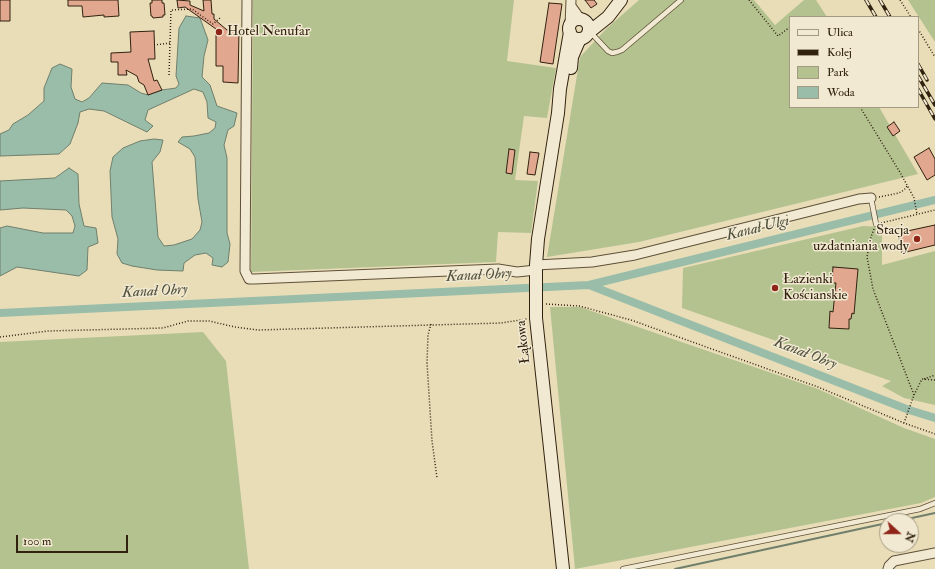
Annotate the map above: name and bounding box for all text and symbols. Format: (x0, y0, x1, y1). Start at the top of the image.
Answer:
legend (789, 16, 919, 108)
place label: Hotel Nenufar (227, 24, 310, 40)
text: Ulica (827, 25, 853, 40)
marker: Hotel Nenufar (214, 27, 224, 37)
text: Kolej (827, 45, 852, 60)
text: Park (827, 65, 849, 80)
text: Woda (827, 85, 855, 100)
water label: Kanał Ulgi (725, 212, 791, 246)
place label: Stacja uzdatniania wody (813, 223, 909, 256)
marker: Stacja uzdatniania wody (912, 234, 922, 244)
water label: Kanał Obry (446, 265, 512, 287)
place label: Łazienki Kościanskie (783, 272, 847, 304)
water label: Kanał Obry (122, 281, 188, 303)
marker: Łazienki Kościanskie (770, 283, 780, 293)
street label: Łąkowa (513, 320, 535, 364)
water label: Kanał Obry (771, 334, 839, 374)
north arrow (879, 513, 919, 553)
scale bar (18, 527, 130, 553)
text: N (902, 530, 918, 544)
text: 100 m (23, 534, 51, 549)

